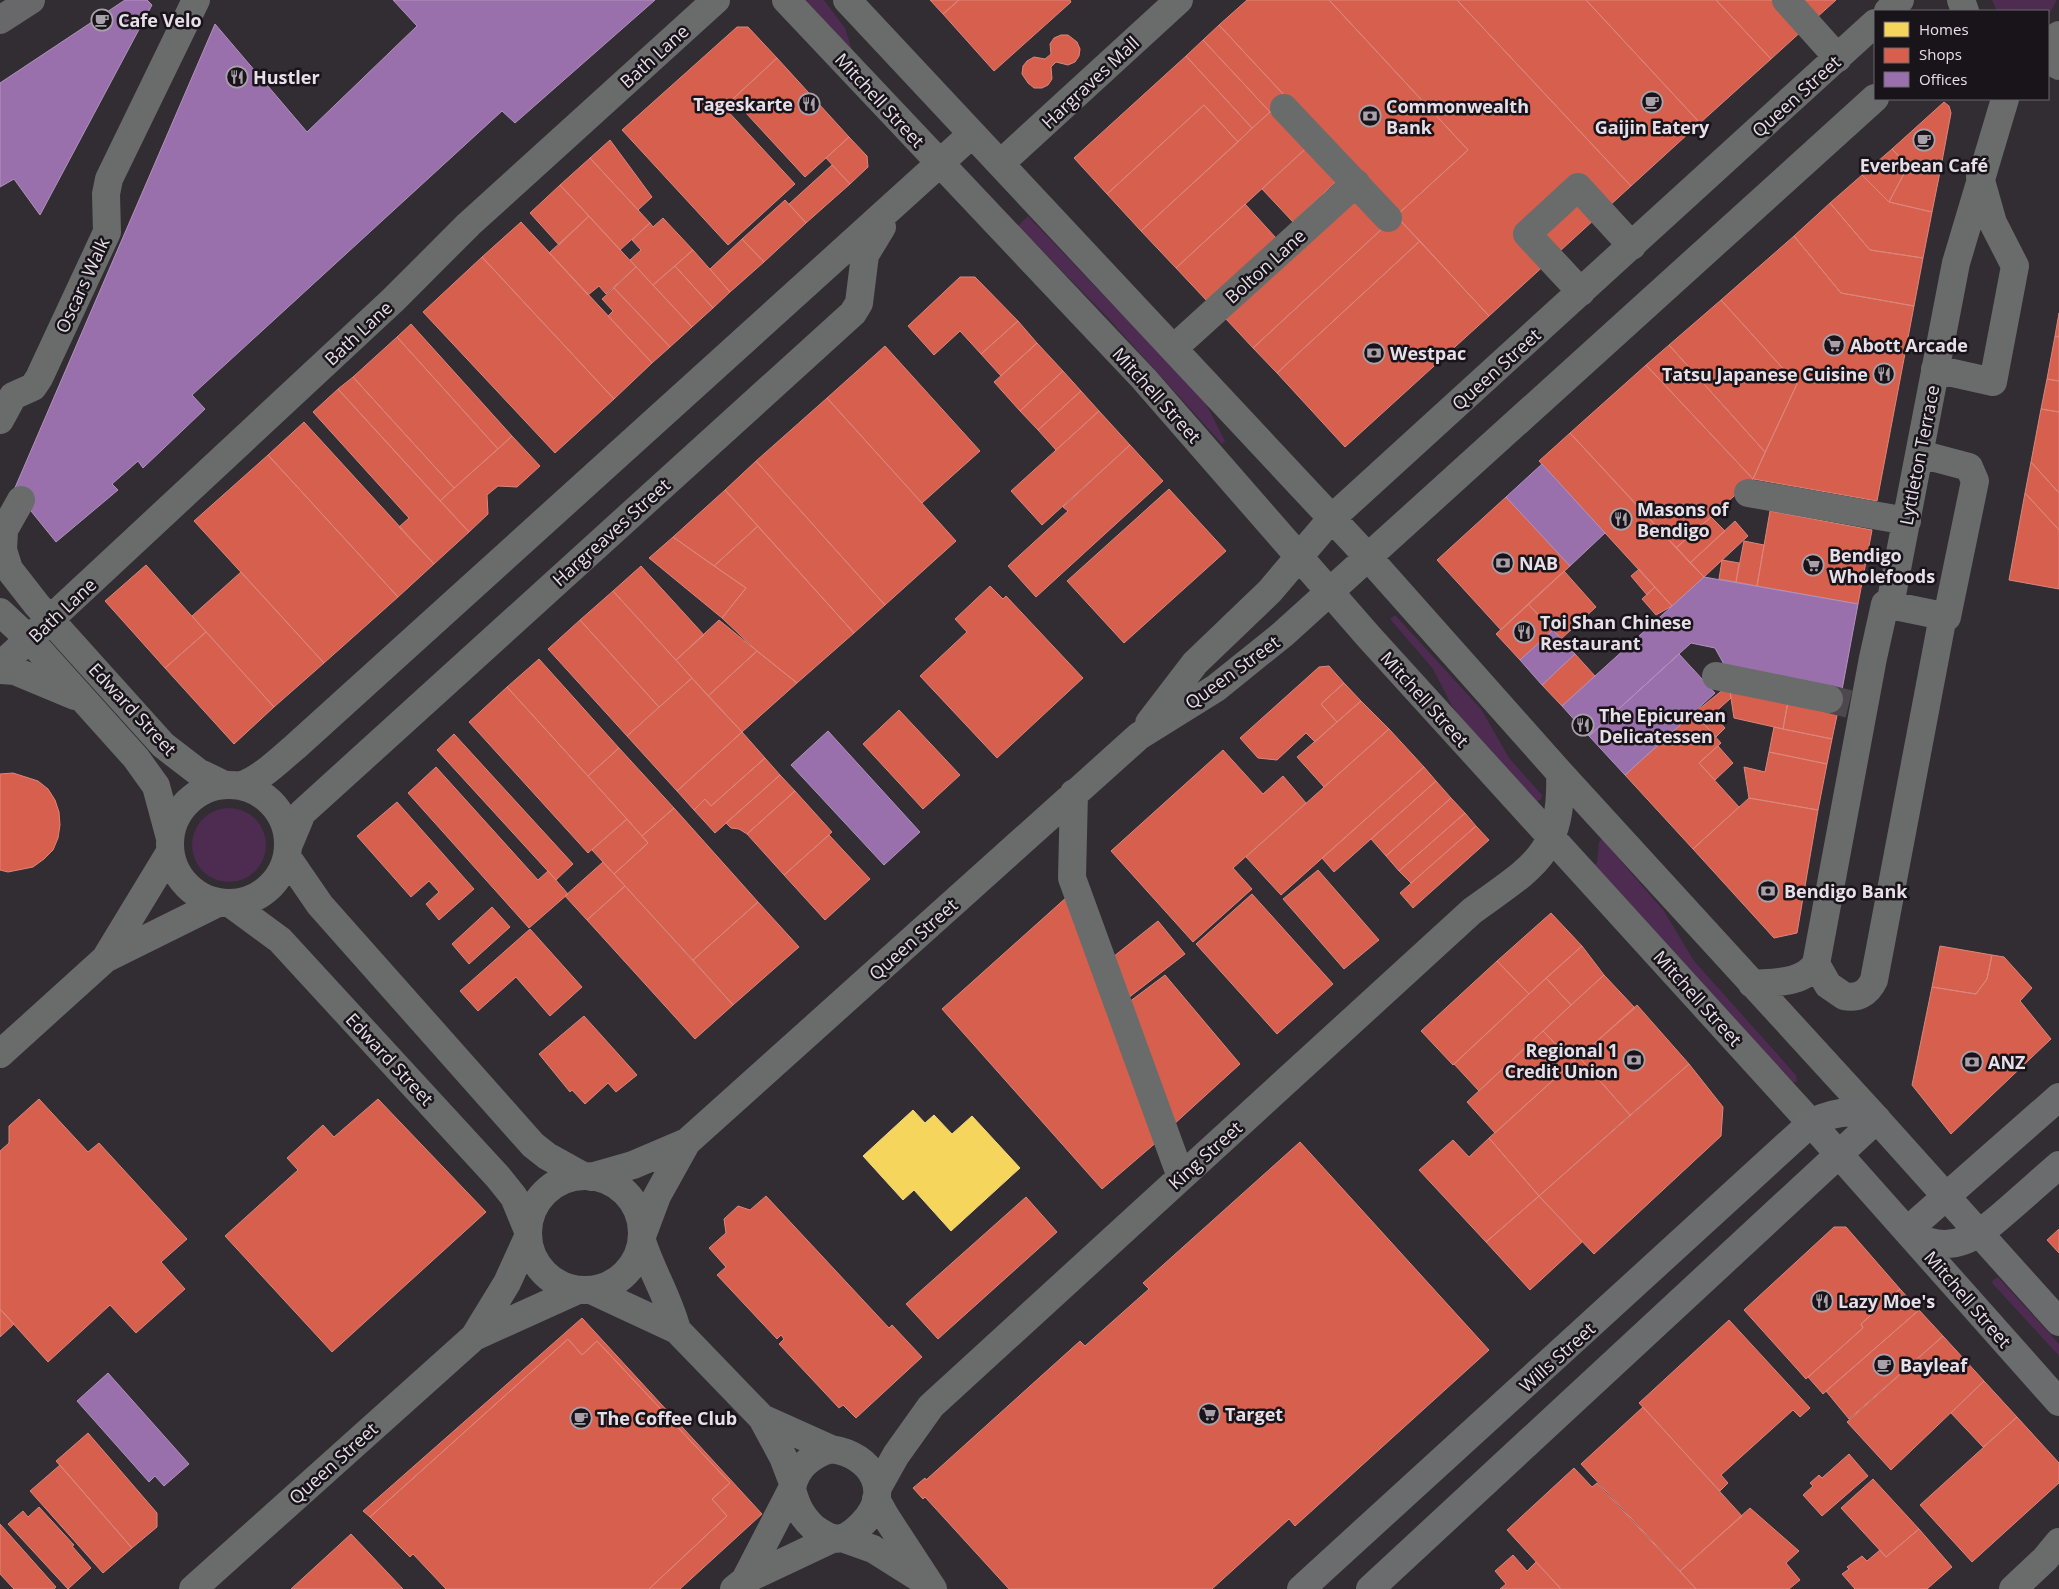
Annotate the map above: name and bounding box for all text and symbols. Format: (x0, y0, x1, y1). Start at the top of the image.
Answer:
cafe icon: Cafe Velo (90, 8, 114, 32)
place label: Cafe Velo (118, 8, 202, 32)
legend (1874, 10, 2049, 100)
street label: Bath Lane (615, 19, 693, 93)
text: Homes (1919, 19, 1969, 39)
street label: Hargraves Mall (1036, 30, 1144, 134)
text: Shops (1919, 44, 1962, 64)
street label: Mitchell Street (830, 48, 930, 152)
street label: Queen Street (1747, 50, 1845, 142)
restaurant icon: Hustler (225, 65, 249, 89)
place label: Hustler (253, 65, 320, 89)
text: Offices (1919, 69, 1967, 89)
cafe icon: Gaijin Eatery (1640, 90, 1664, 114)
place label: Tageskarte (693, 92, 793, 116)
restaurant icon: Tageskarte (797, 92, 821, 116)
place label: Commonwealth Bank (1386, 94, 1529, 139)
bank icon: Commonwealth Bank (1358, 104, 1382, 128)
place label: Gaijin Eatery (1595, 115, 1710, 139)
cafe icon: Everbean Café (1912, 128, 1936, 152)
place label: Everbean Café (1860, 153, 1988, 177)
street label: Bolton Lane (1220, 223, 1310, 309)
street label: Oscars Walk (49, 233, 115, 336)
street label: Bath Lane (319, 295, 397, 371)
street label: Queen Street (1447, 323, 1545, 415)
supermarket icon: Abott Arcade (1822, 333, 1846, 357)
place label: Abott Arcade (1850, 333, 1968, 357)
bank icon: Westpac (1362, 341, 1386, 365)
place label: Westpac (1390, 341, 1466, 365)
street label: Mitchell Street (1108, 342, 1206, 448)
place label: Tatsu Japanese Cuisine (1662, 362, 1868, 386)
restaurant icon: Tatsu Japanese Cuisine (1872, 362, 1896, 386)
street label: Lyttleton Terrace (1894, 383, 1944, 527)
street label: Hargreaves Street (547, 473, 675, 591)
place label: Masons of Bendigo (1637, 497, 1730, 542)
restaurant icon: Masons of Bendigo (1609, 507, 1633, 531)
place label: Bendigo Wholefoods (1829, 543, 1935, 588)
bank icon: NAB (1491, 551, 1515, 575)
place label: NAB (1519, 551, 1558, 575)
supermarket icon: Bendigo Wholefoods (1801, 553, 1825, 577)
street label: Bath Lane (23, 572, 101, 648)
place label: Toi Shan Chinese Restaurant (1540, 610, 1692, 655)
restaurant icon: Toi Shan Chinese Restaurant (1512, 620, 1536, 644)
street label: Queen Street (1180, 630, 1284, 714)
street label: Mitchell Street (1376, 646, 1474, 752)
street label: Edward Street (84, 658, 182, 760)
place label: The Epicurean Delicatessen (1599, 703, 1726, 748)
restaurant icon: The Epicurean Delicatessen (1571, 713, 1595, 737)
bank icon: Bendigo Bank (1756, 879, 1780, 903)
place label: Bendigo Bank (1784, 879, 1908, 903)
street label: Queen Street (864, 893, 962, 985)
street label: Mitchell Street (1649, 945, 1747, 1051)
street label: Edward Street (341, 1008, 439, 1110)
place label: Regional 1 Credit Union (1504, 1038, 1618, 1083)
bank icon: Regional 1 Credit Union (1622, 1048, 1646, 1072)
bank icon: ANZ (1960, 1050, 1984, 1074)
place label: ANZ (1988, 1050, 2025, 1074)
street label: King Street (1163, 1116, 1247, 1194)
street label: Mitchell Street (1919, 1245, 2017, 1353)
restaurant icon: Lazy Moe's (1810, 1289, 1834, 1313)
place label: Lazy Moe's (1838, 1289, 1935, 1313)
street label: Wills Street (1514, 1317, 1600, 1397)
cafe icon: Bayleaf (1872, 1353, 1896, 1377)
place label: Bayleaf (1900, 1353, 1968, 1377)
supermarket icon: Target (1197, 1402, 1221, 1426)
place label: Target (1225, 1402, 1283, 1426)
cafe icon: The Coffee Club (569, 1406, 593, 1430)
place label: The Coffee Club (597, 1406, 737, 1430)
street label: Queen Street (284, 1417, 382, 1509)

